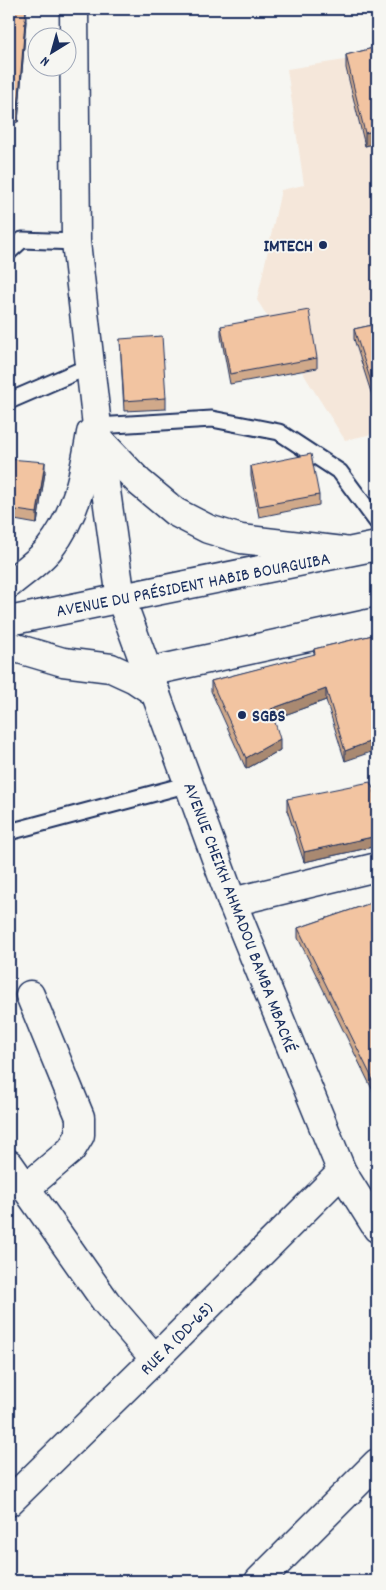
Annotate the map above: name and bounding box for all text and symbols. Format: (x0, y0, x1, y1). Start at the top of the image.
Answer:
north arrow (28, 28, 78, 78)
text: N (37, 51, 54, 71)
place label: IMTECH (263, 235, 313, 260)
marker: IMTECH (317, 239, 329, 251)
street label: AVENUE DU PRÉSIDENT HABIB BOURGUIBA (54, 548, 333, 625)
place label: SGBS (252, 705, 286, 730)
marker: SGBS (236, 709, 248, 721)
street label: AVENUE CHEIKH AHMADOU BAMBA MBACKÉ (175, 779, 302, 1057)
street label: RUE A (DD-65) (135, 1297, 220, 1382)

